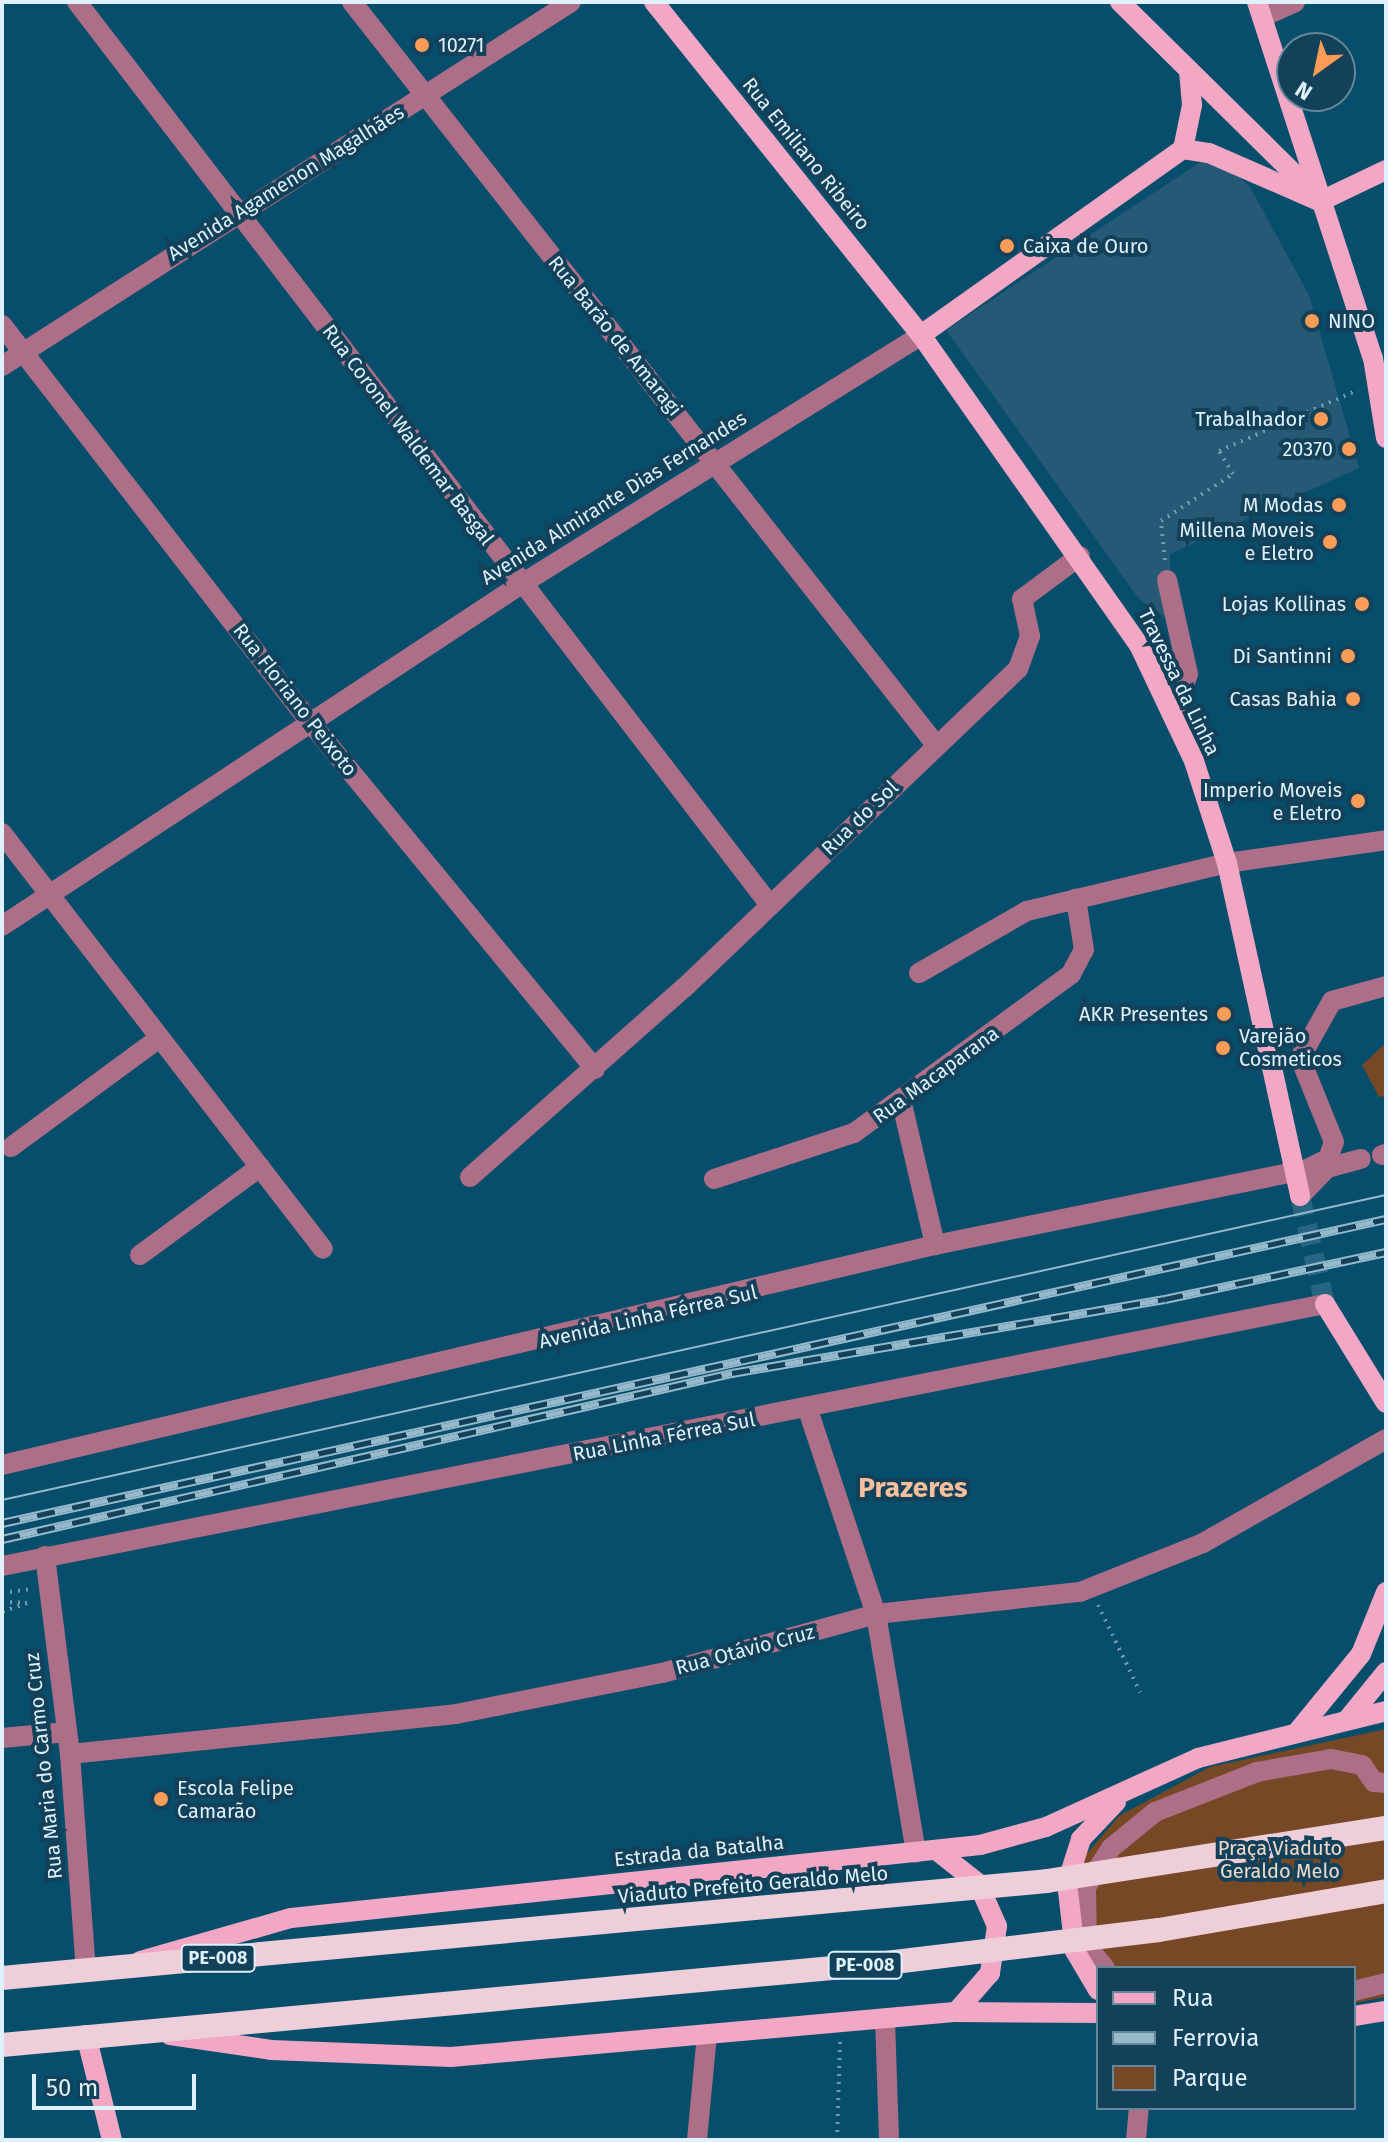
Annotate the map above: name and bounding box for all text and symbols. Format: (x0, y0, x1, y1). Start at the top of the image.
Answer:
north arrow (1276, 32, 1356, 112)
place label: 10271 (438, 33, 484, 57)
marker: 10271 (413, 36, 431, 54)
street label: Rua Emiliano Ribeiro (737, 73, 875, 235)
text: N (1290, 76, 1317, 106)
street label: Avenida Agamenon Magalhães (163, 100, 409, 266)
place label: Caixa de Ouro (1023, 234, 1149, 258)
marker: Caixa de Ouro (998, 237, 1016, 255)
street label: Rua Barão de Amaragi (543, 251, 687, 421)
place label: NINO (1328, 309, 1375, 333)
marker: NINO (1303, 312, 1321, 330)
street label: Rua Coronel Waldemar Basgal (317, 320, 499, 550)
street label: Avenida Almirante Dias Fernandes (477, 406, 751, 590)
place label: Trabalhador (1195, 407, 1305, 431)
marker: Trabalhador (1312, 410, 1330, 428)
place label: 20370 (1282, 437, 1333, 461)
marker: 20370 (1340, 440, 1358, 458)
place label: M Modas (1243, 493, 1323, 517)
marker: M Modas (1330, 496, 1348, 514)
place label: Millena Moveis e Eletro (1180, 518, 1314, 565)
marker: Millena Moveis e Eletro (1321, 533, 1339, 551)
place label: Lojas Kollinas (1222, 592, 1346, 616)
marker: Lojas Kollinas (1353, 595, 1371, 613)
street label: Travessa da Linha (1133, 605, 1225, 759)
street label: Rua Floriano Peixoto (228, 619, 362, 781)
place label: Di Santinni (1233, 644, 1332, 668)
marker: Di Santinni (1339, 647, 1357, 665)
place label: Casas Bahia (1230, 687, 1337, 711)
marker: Casas Bahia (1344, 690, 1362, 708)
street label: Rua do Sol (817, 776, 903, 860)
place label: Imperio Moveis e Eletro (1203, 778, 1342, 825)
marker: Imperio Moveis e Eletro (1349, 792, 1367, 810)
place label: AKR Presentes (1079, 1002, 1208, 1026)
marker: AKR Presentes (1215, 1005, 1233, 1023)
street label: Rua Macaparana (868, 1021, 1004, 1129)
place label: Varejão Cosmeticos (1239, 1024, 1342, 1071)
marker: Varejão Cosmeticos (1214, 1039, 1232, 1057)
street label: Avenida Linha Férrea Sul (537, 1280, 759, 1354)
street label: Rua Linha Férrea Sul (571, 1408, 757, 1466)
district label: Prazeres (858, 1471, 968, 1505)
street label: Rua Otávio Cruz (673, 1620, 817, 1680)
street label: Rua Maria do Carmo Cruz (20, 1652, 68, 1880)
place label: Escola Felipe Camarão (177, 1776, 294, 1823)
marker: Escola Felipe Camarão (152, 1790, 170, 1808)
street label: Estrada da Batalha (613, 1830, 785, 1872)
park label: Praça Viaduto Geraldo Melo (1218, 1837, 1342, 1884)
street label: Viaduto Prefeito Geraldo Melo (617, 1861, 889, 1909)
road number: PE-008 (180, 1944, 256, 1972)
road number: PE-008 (827, 1951, 903, 1979)
legend (1096, 1966, 1356, 2110)
text: Rua (1172, 1984, 1214, 2012)
text: Ferrovia (1172, 2024, 1259, 2052)
scale bar (36, 2058, 200, 2108)
text: Parque (1172, 2064, 1248, 2092)
text: 50 m (46, 2074, 98, 2102)

